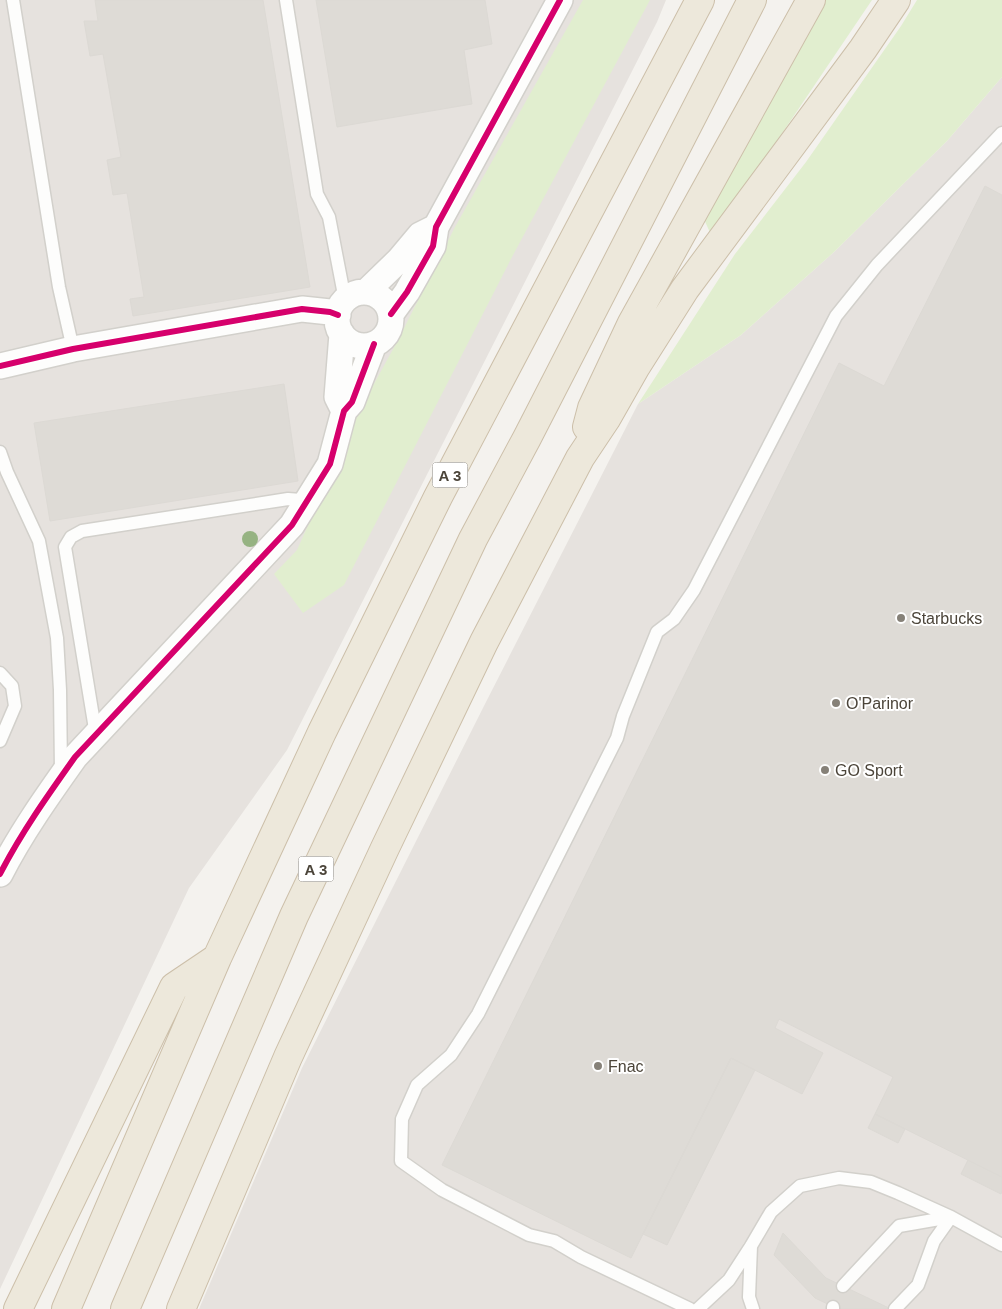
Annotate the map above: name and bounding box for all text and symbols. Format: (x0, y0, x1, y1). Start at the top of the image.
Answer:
road number: A 3 (432, 462, 468, 488)
place label: Starbucks (911, 610, 982, 627)
marker: Starbucks (895, 612, 907, 624)
place label: O'Parinor (846, 695, 914, 712)
marker: O'Parinor (830, 697, 842, 709)
place label: GO Sport (835, 762, 903, 779)
marker: GO Sport (819, 764, 831, 776)
road number: A 3 (298, 856, 334, 882)
place label: Fnac (608, 1058, 644, 1075)
marker: Fnac (592, 1060, 604, 1072)

